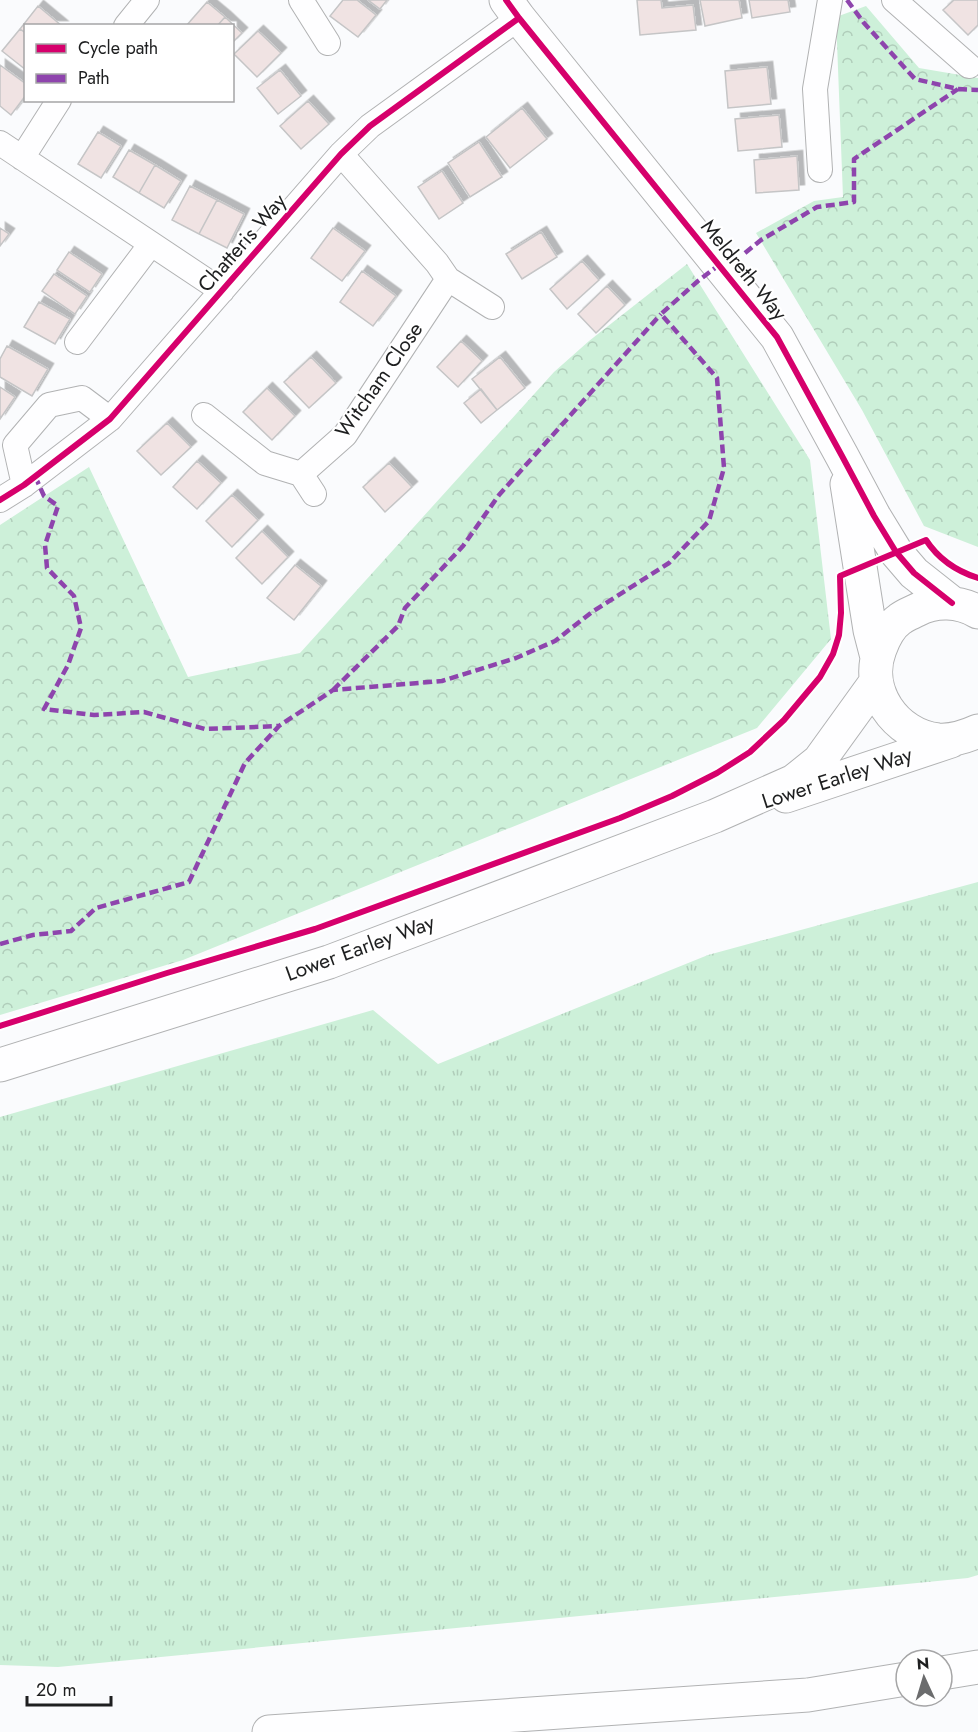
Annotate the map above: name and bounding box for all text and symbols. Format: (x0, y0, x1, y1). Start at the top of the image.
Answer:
legend (24, 24, 234, 102)
text: Cycle path (78, 35, 158, 61)
text: Path (78, 65, 110, 91)
street label: Chatteris Way (191, 187, 294, 299)
street label: Meldreth Way (694, 213, 795, 328)
street label: Witcham Close (328, 316, 430, 444)
street label: Lower Earley Way (758, 739, 917, 816)
street label: Lower Earley Way (281, 907, 439, 989)
north arrow (894, 1648, 954, 1708)
text: N (916, 1652, 930, 1675)
scale bar (27, 1669, 111, 1707)
text: 20 m (36, 1677, 76, 1703)

